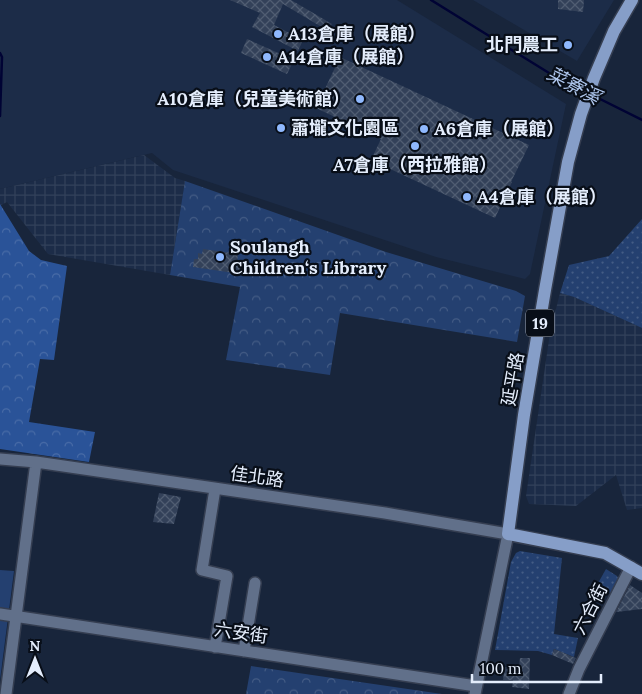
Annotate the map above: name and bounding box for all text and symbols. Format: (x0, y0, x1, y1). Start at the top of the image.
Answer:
place label: A13倉庫（展館） (288, 22, 425, 45)
marker: A13倉庫（展館） (272, 28, 284, 40)
place label: 北門農工 (486, 33, 558, 56)
marker: 北門農工 (562, 39, 574, 51)
place label: A14倉庫（展館） (277, 45, 414, 68)
marker: A14倉庫（展館） (261, 51, 273, 63)
water label: 菜寮溪 (543, 61, 607, 110)
place label: A10倉庫（兒童美術館） (157, 87, 350, 110)
marker: A10倉庫（兒童美術館） (354, 93, 366, 105)
place label: 蕭壠文化園區 (291, 116, 399, 139)
place label: A6倉庫（展館） (434, 117, 564, 140)
marker: 蕭壠文化園區 (275, 122, 287, 134)
marker: A6倉庫（展館） (418, 123, 430, 135)
marker: A7倉庫（西拉雅館） (409, 140, 421, 152)
place label: A7倉庫（西拉雅館） (333, 153, 497, 176)
place label: A4倉庫（展館） (477, 185, 607, 208)
marker: A4倉庫（展館） (461, 191, 473, 203)
place label: Soulangh Children‘s Library (230, 235, 386, 279)
marker: Soulangh Children‘s Library (214, 251, 226, 263)
road number: 19 (526, 309, 554, 336)
street label: 延平路 (496, 350, 529, 407)
street label: 佳北路 (229, 461, 285, 492)
street label: 六合街 (567, 579, 612, 638)
street label: 六安街 (213, 617, 269, 648)
north arrow (10, 634, 60, 684)
text: N (30, 637, 41, 655)
scale bar (472, 652, 601, 684)
text: 100 m (480, 659, 521, 678)

